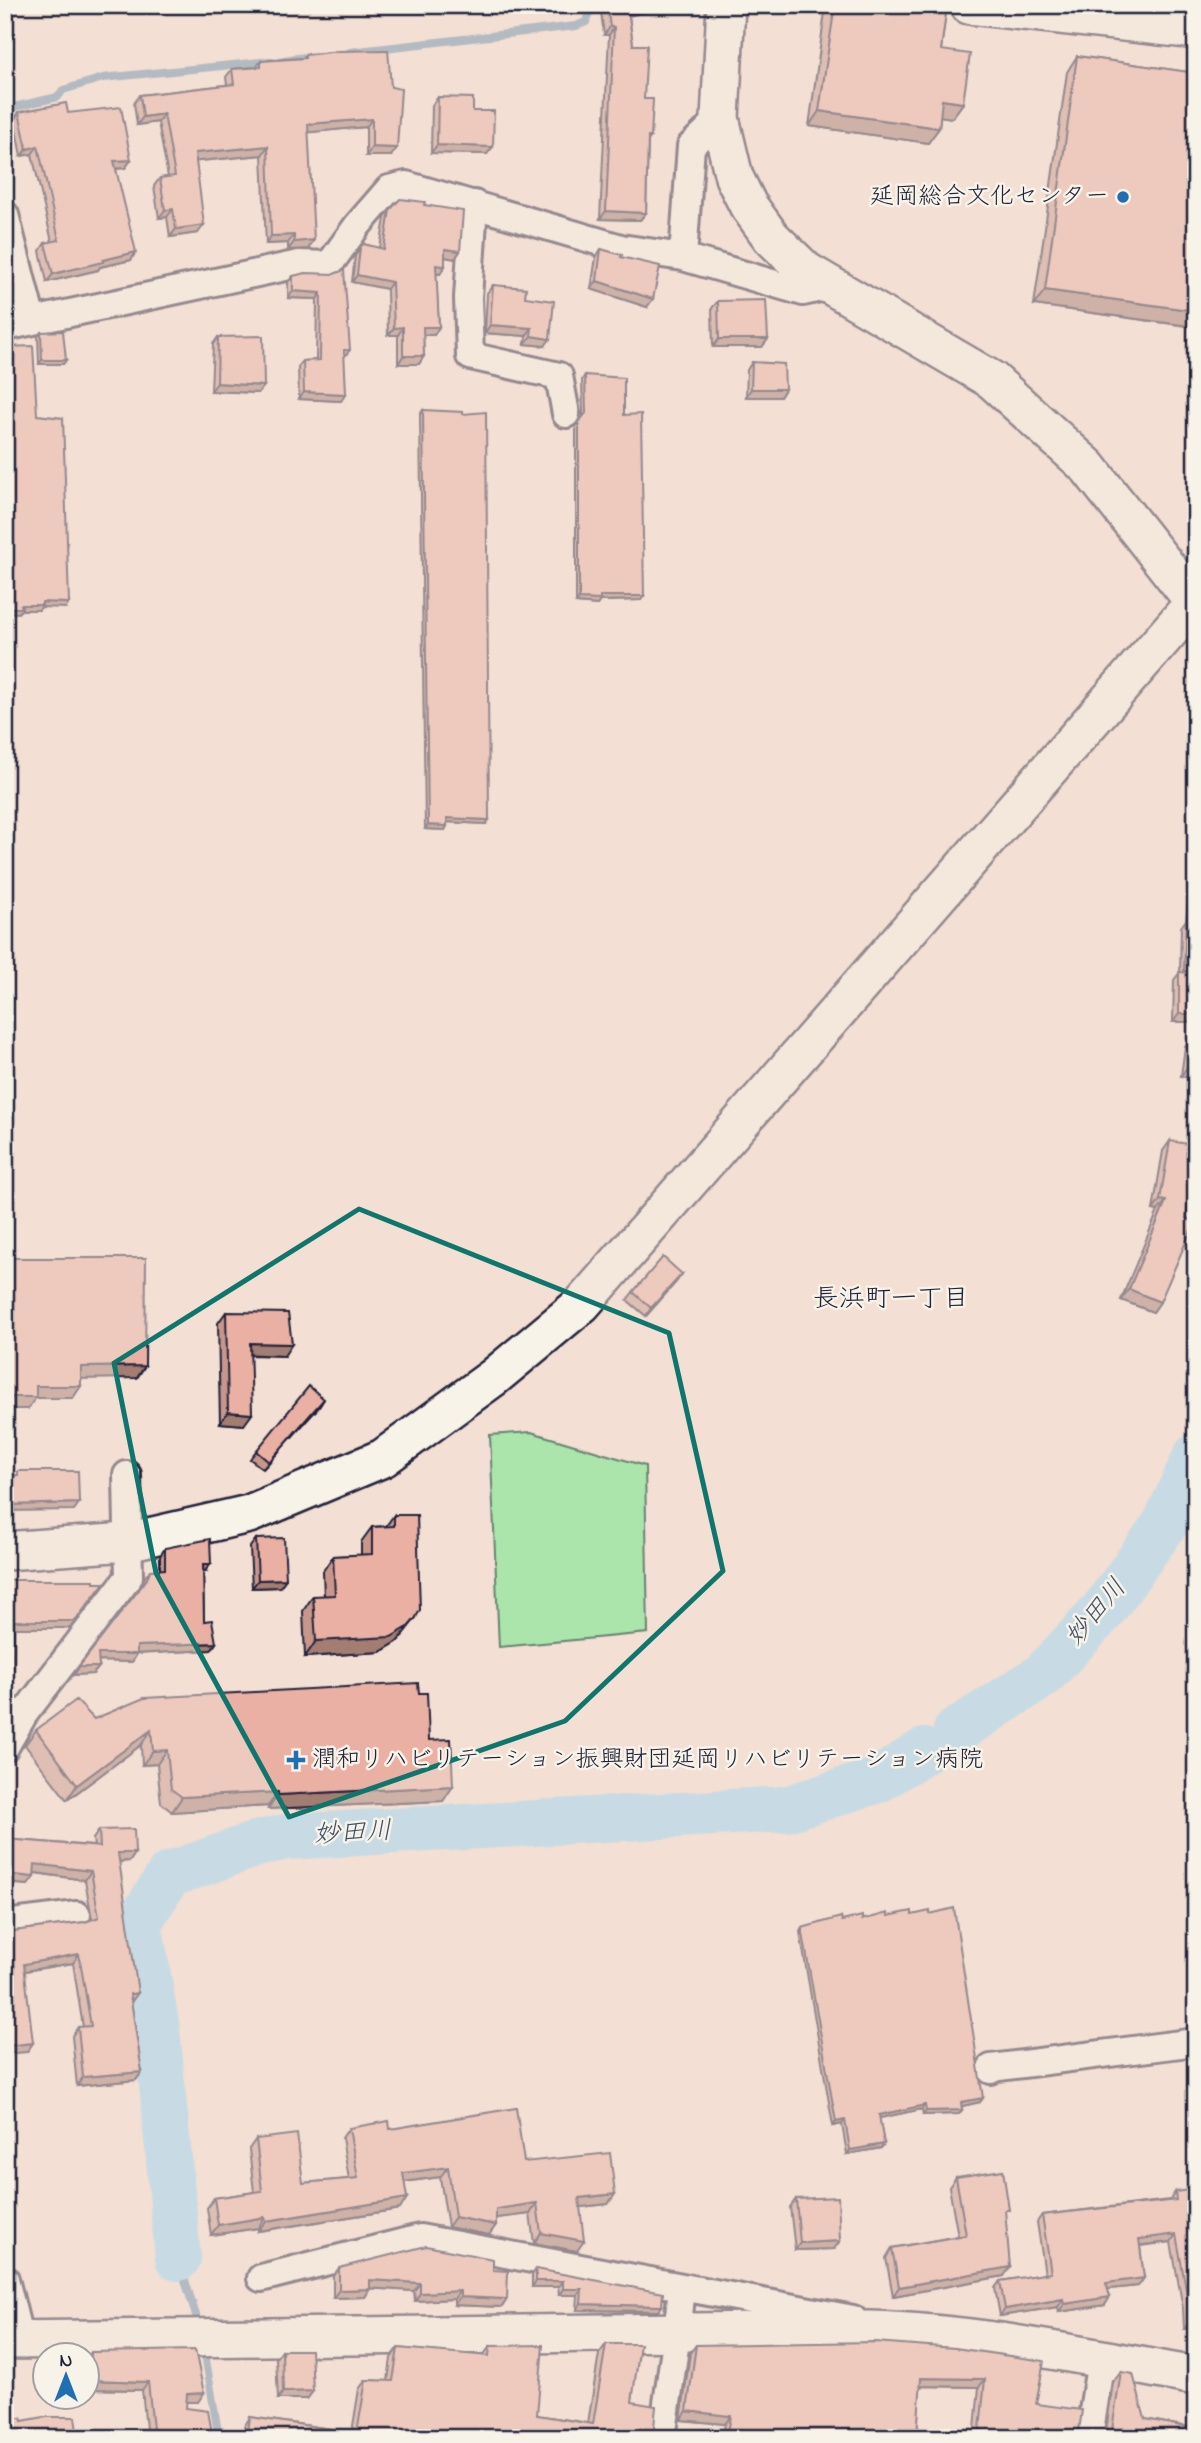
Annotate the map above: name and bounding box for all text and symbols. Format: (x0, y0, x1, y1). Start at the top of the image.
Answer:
place label: 延岡総合文化センター (870, 180, 1109, 215)
marker: 延岡総合文化センター (1115, 189, 1131, 205)
district label: 長浜町一丁目 (813, 1281, 969, 1319)
water label: 妙田川 (1057, 1571, 1137, 1655)
place label: 潤和リハビリテーション振興財団延岡リハビリテーション病院 (312, 1743, 983, 1778)
marker: 潤和リハビリテーション振興財団延岡リハビリテーション病院 (286, 1750, 306, 1770)
water label: 妙田川 (313, 1813, 393, 1855)
north arrow (32, 2342, 102, 2412)
text: N (60, 2348, 73, 2375)

